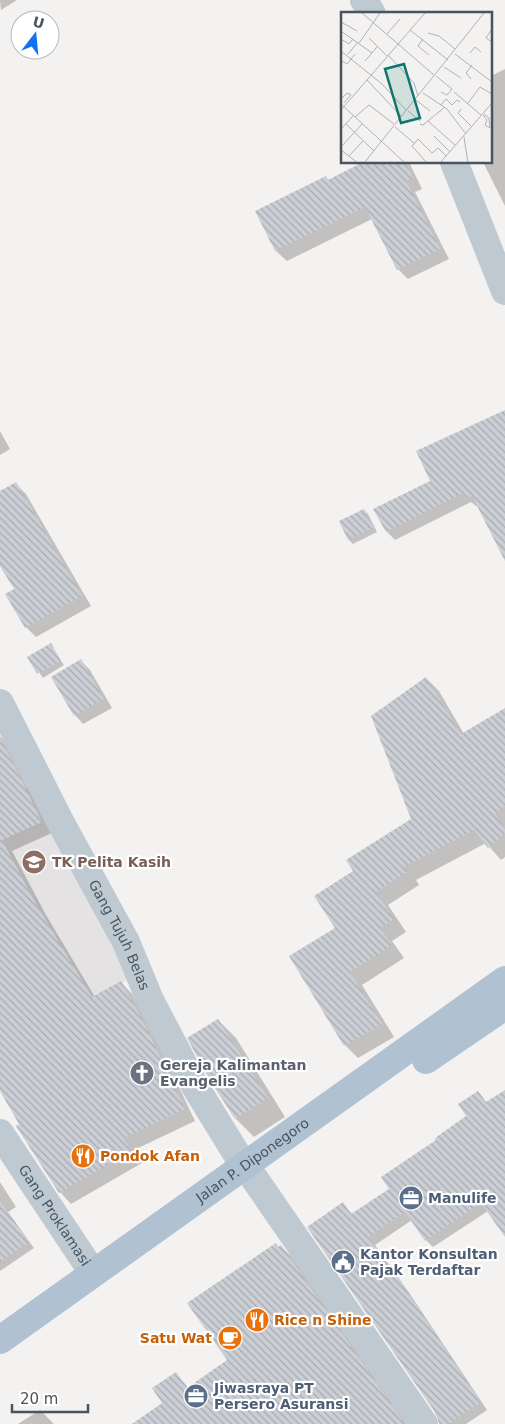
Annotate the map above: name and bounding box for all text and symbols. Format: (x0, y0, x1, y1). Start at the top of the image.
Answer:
north arrow (10, 10, 60, 60)
inset map (341, 12, 492, 164)
text: U (31, 13, 46, 32)
school or university icon: TK Pelita Kasih (21, 849, 47, 875)
place label: TK Pelita Kasih (52, 854, 171, 870)
street label: Gang Tujuh Belas (86, 877, 153, 992)
place label: Gereja Kalimantan Evangelis (160, 1057, 307, 1089)
church icon: Gereja Kalimantan Evangelis (129, 1060, 155, 1086)
street label: Jalan P. Diponegoro (192, 1114, 312, 1206)
restaurant icon: Pondok Afan (70, 1143, 96, 1169)
place label: Pondok Afan (100, 1148, 200, 1164)
street label: Gang Proklamasi (15, 1162, 94, 1269)
office icon: Manulife (398, 1185, 424, 1211)
place label: Manulife (428, 1190, 497, 1206)
place label: Kantor Konsultan Pajak Terdaftar (360, 1246, 498, 1278)
public building icon: Kantor Konsultan Pajak Terdaftar (330, 1249, 356, 1275)
restaurant icon: Rice n Shine (244, 1307, 270, 1333)
place label: Rice n Shine (274, 1312, 371, 1328)
cafe icon: Satu Wat (217, 1325, 243, 1351)
place label: Satu Wat (140, 1330, 212, 1346)
place label: Jiwasraya PT Persero Asuransi (213, 1380, 348, 1412)
scale bar (12, 1382, 89, 1414)
office icon: Jiwasraya PT Persero Asuransi (183, 1383, 209, 1409)
text: 20 m (20, 1390, 58, 1408)

